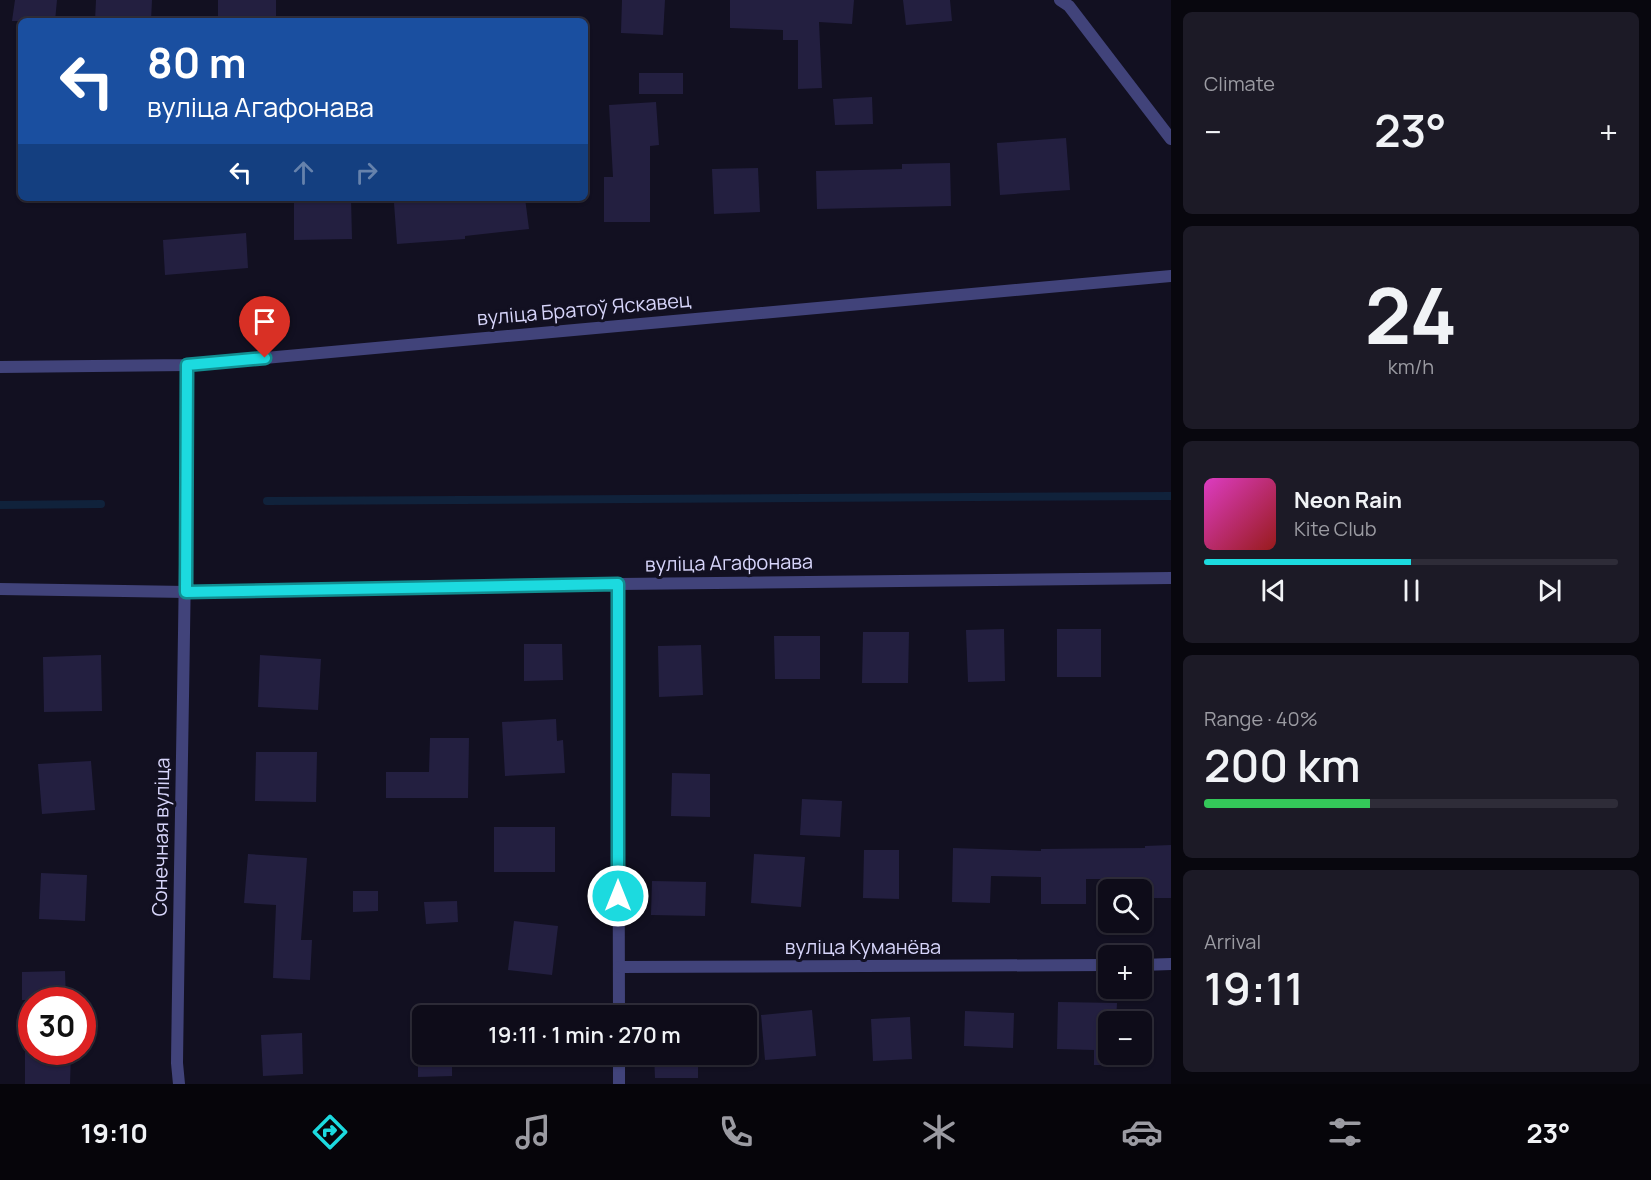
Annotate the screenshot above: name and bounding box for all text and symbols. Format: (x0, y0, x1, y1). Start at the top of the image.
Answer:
text: 80 m (147, 33, 247, 91)
icon: left (48, 42, 126, 120)
text: Climate (1204, 70, 1275, 97)
text: вуліца Агафонава (147, 88, 374, 125)
text: 23° (1374, 99, 1447, 161)
text: − (1204, 109, 1222, 154)
text: + (1599, 109, 1618, 154)
icon: left (224, 156, 257, 189)
icon: ahead (287, 156, 320, 189)
icon: right (350, 156, 383, 189)
text: 24 (1365, 261, 1457, 367)
street label: вуліца Братоў Яскавец (476, 286, 693, 331)
pin (239, 296, 290, 358)
icon: arrive (248, 305, 281, 338)
text: km/h (1388, 353, 1434, 380)
text: Neon Rain (1294, 485, 1402, 515)
text: Kite Club (1294, 515, 1377, 542)
street label: вуліца Агафонава (645, 548, 813, 577)
icon: previous (1257, 574, 1290, 607)
icon: pause (1395, 574, 1428, 607)
icon: next (1533, 574, 1566, 607)
text: Range · 40% (1204, 705, 1318, 732)
text: 200 km (1204, 734, 1360, 796)
street label: Сонечная вуліца (146, 757, 175, 917)
position arrow (586, 864, 650, 928)
map controls (1098, 879, 1152, 1065)
button: search (1098, 879, 1152, 933)
text: Arrival (1204, 928, 1261, 955)
street label: вуліца Куманёва (785, 933, 941, 960)
button: + (1098, 945, 1152, 999)
text: 19:11 (1204, 957, 1304, 1019)
speed limit sign: 30 (18, 987, 96, 1065)
button: − (1098, 1011, 1152, 1065)
text: 19:11 · 1 min · 270 m (488, 1020, 681, 1050)
icon: directions (309, 1111, 351, 1153)
icon: music (512, 1111, 554, 1153)
icon: phone (715, 1111, 757, 1153)
icon: climate (918, 1111, 960, 1153)
icon: car (1121, 1111, 1163, 1153)
icon: filters (1324, 1111, 1366, 1153)
text: 19:10 (80, 1114, 148, 1151)
text: 23° (1526, 1114, 1570, 1151)

